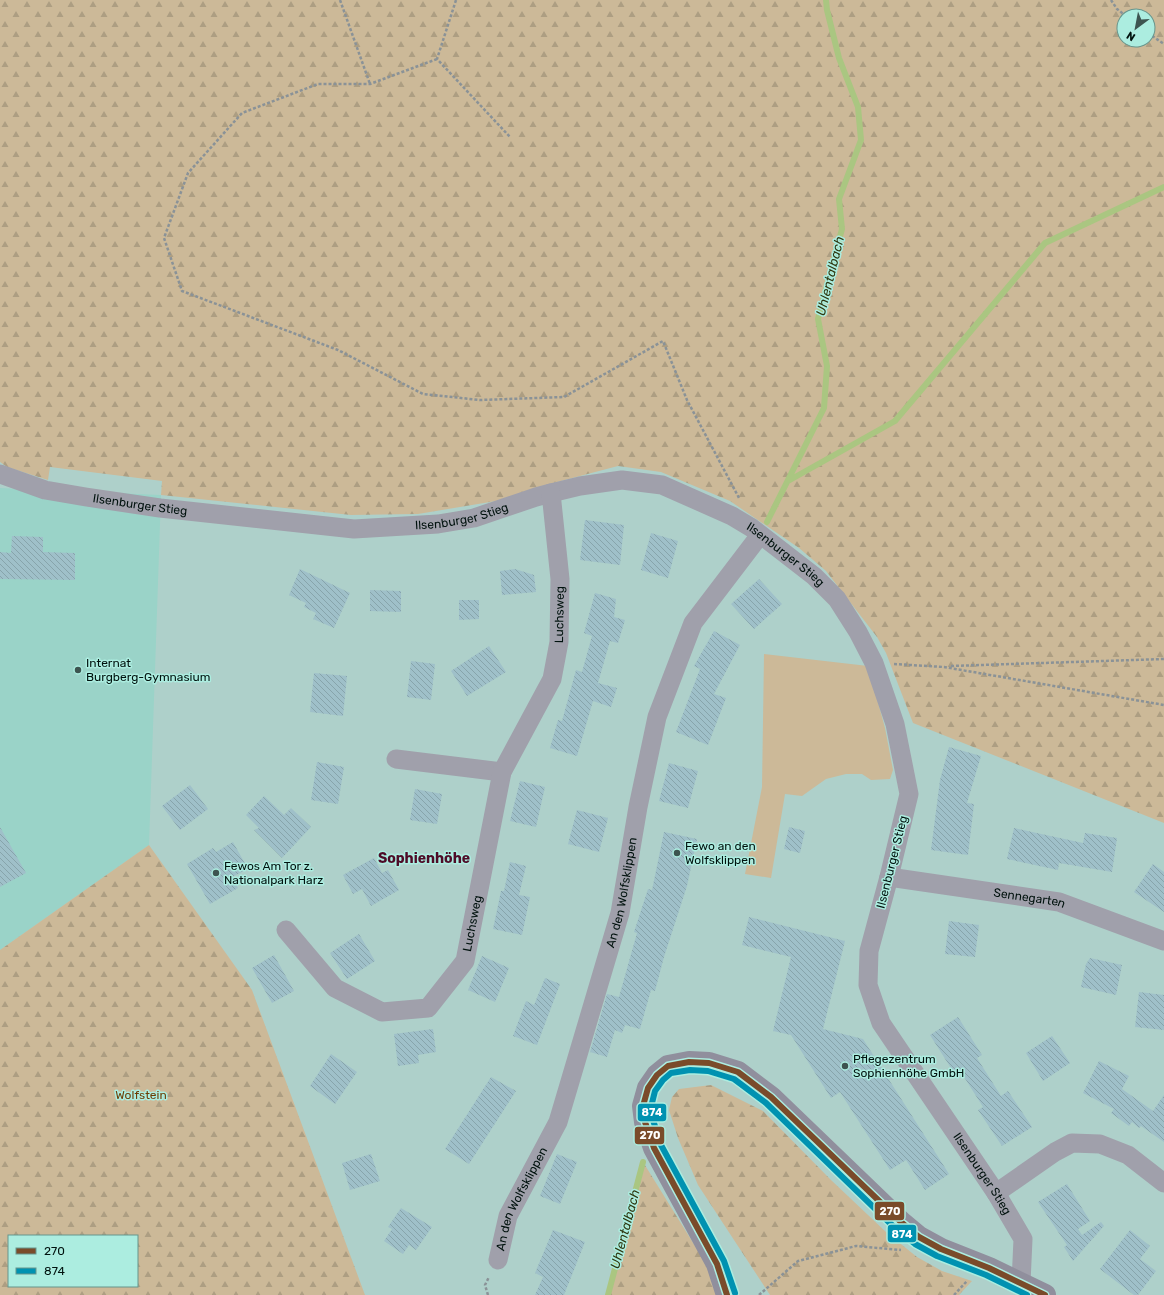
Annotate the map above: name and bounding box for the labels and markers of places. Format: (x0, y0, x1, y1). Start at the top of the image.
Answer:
place label: Internat Burgberg-Gymnasium (86, 656, 210, 684)
marker: Internat Burgberg-Gymnasium (73, 665, 83, 675)
place label: Fewo an den Wolfsklippen (685, 839, 756, 867)
marker: Fewo an den Wolfsklippen (672, 848, 682, 858)
place label: Fewos Am Tor z. Nationalpark Harz (224, 859, 323, 887)
marker: Fewos Am Tor z. Nationalpark Harz (211, 868, 221, 878)
place label: Pflegezentrum Sophienhöhe GmbH (853, 1052, 964, 1080)
marker: Pflegezentrum Sophienhöhe GmbH (840, 1061, 850, 1071)

